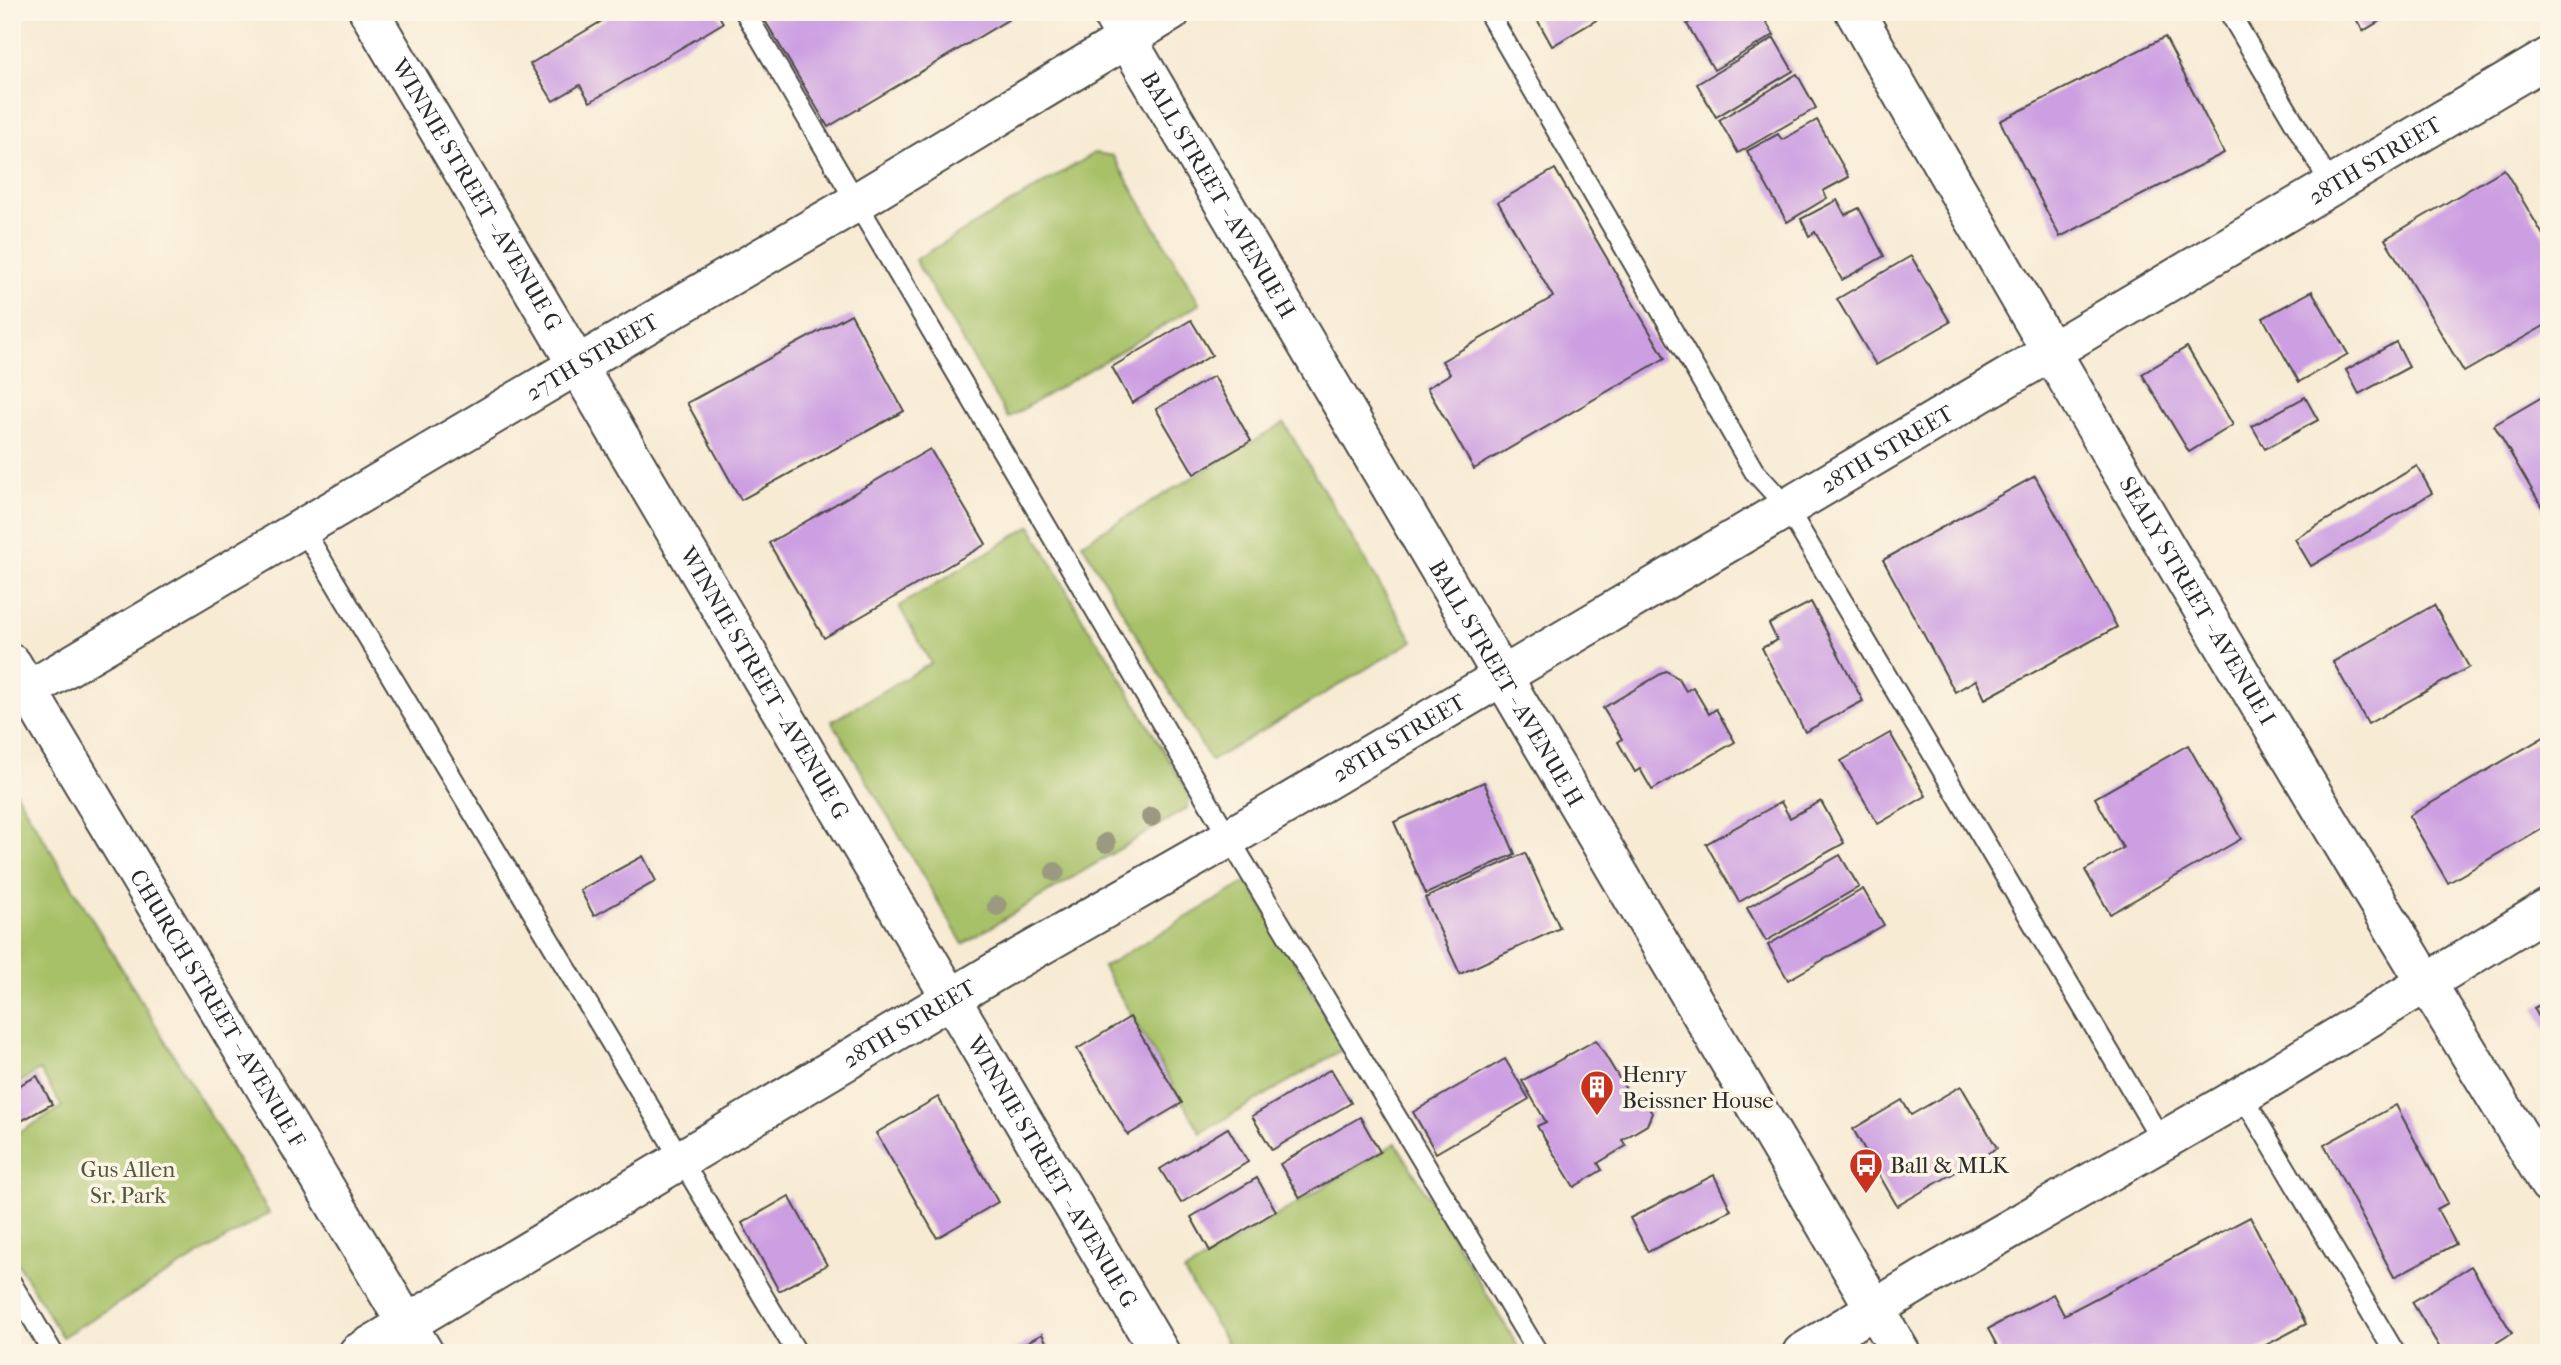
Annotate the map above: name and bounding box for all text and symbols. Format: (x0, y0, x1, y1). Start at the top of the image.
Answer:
street label: WINNIE STREET - AVENUE G (385, 53, 568, 335)
street label: BALL STREET - AVENUE H (1135, 67, 1301, 323)
street label: 28TH STREET (2304, 111, 2447, 210)
street label: 27TH STREET (521, 307, 664, 406)
street label: 28TH STREET (1816, 399, 1959, 499)
street label: SEALY STREET - AVENUE I (2113, 472, 2281, 730)
street label: WINNIE STREET - AVENUE G (673, 541, 855, 824)
street label: BALL STREET - AVENUE H (1423, 555, 1589, 811)
street label: 28TH STREET (1328, 688, 1471, 788)
street label: CHURCH STREET - AVENUE F (124, 865, 311, 1152)
street label: 28TH STREET (838, 973, 981, 1074)
street label: WINNIE STREET - AVENUE G (961, 1030, 1143, 1313)
place label: Henry Beissner House (1622, 1061, 1774, 1114)
building icon: Henry Beissner House (1578, 1068, 1616, 1117)
bus stop icon: Ball & MLK (1847, 1146, 1885, 1195)
place label: Ball & MLK (1890, 1152, 2010, 1179)
park label: Gus Allen Sr. Park (81, 1156, 176, 1209)

